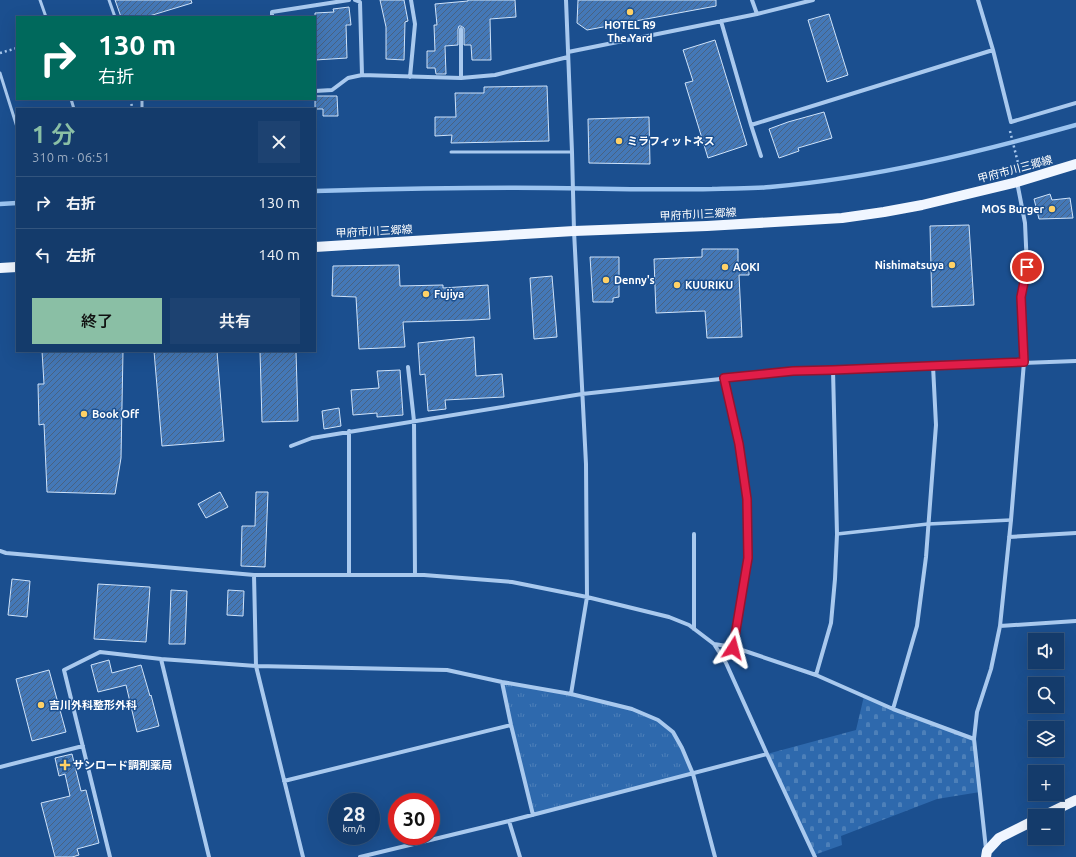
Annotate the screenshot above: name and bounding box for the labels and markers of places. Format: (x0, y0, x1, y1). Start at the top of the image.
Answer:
marker: HOTEL R9 The Yard (625, 7, 635, 17)
place label: HOTEL R9 The Yard (604, 19, 656, 44)
place label: ミラフィットネス (627, 135, 715, 147)
marker: ミラフィットネス (614, 136, 624, 146)
place label: MOS Burger (981, 203, 1044, 215)
marker: MOS Burger (1047, 204, 1057, 214)
pin (1010, 250, 1044, 284)
place label: Nishimatsuya (875, 259, 944, 271)
marker: Nishimatsuya (947, 260, 957, 270)
place label: AOKI (733, 261, 760, 273)
marker: AOKI (720, 262, 730, 272)
place label: Denny's (614, 274, 655, 286)
marker: Denny's (601, 275, 611, 285)
place label: KUURIKU (685, 279, 733, 291)
marker: KUURIKU (672, 280, 682, 290)
place label: Fujiya (434, 288, 464, 300)
marker: Fujiya (421, 289, 431, 299)
place label: Book Off (92, 408, 140, 420)
marker: Book Off (79, 409, 89, 419)
place label: 吉川外科整形外科 (49, 699, 137, 711)
marker: 吉川外科整形外科 (36, 700, 46, 710)
place label: サンロード調剤薬局 (73, 759, 172, 771)
marker: サンロード調剤薬局 (60, 760, 70, 770)

